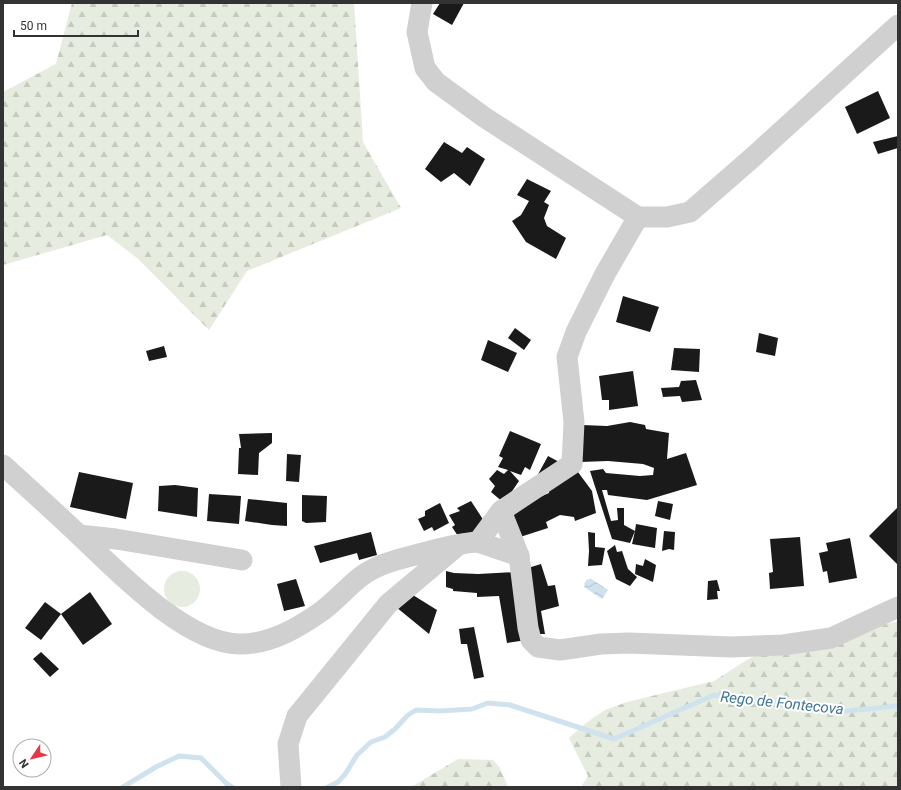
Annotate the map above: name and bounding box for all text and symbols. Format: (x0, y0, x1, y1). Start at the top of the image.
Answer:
scale bar (14, 12, 138, 38)
text: 50 m (20, 19, 47, 33)
water label: Rego de Fontecova (719, 688, 845, 718)
north arrow (12, 738, 52, 778)
text: N (17, 756, 32, 770)

